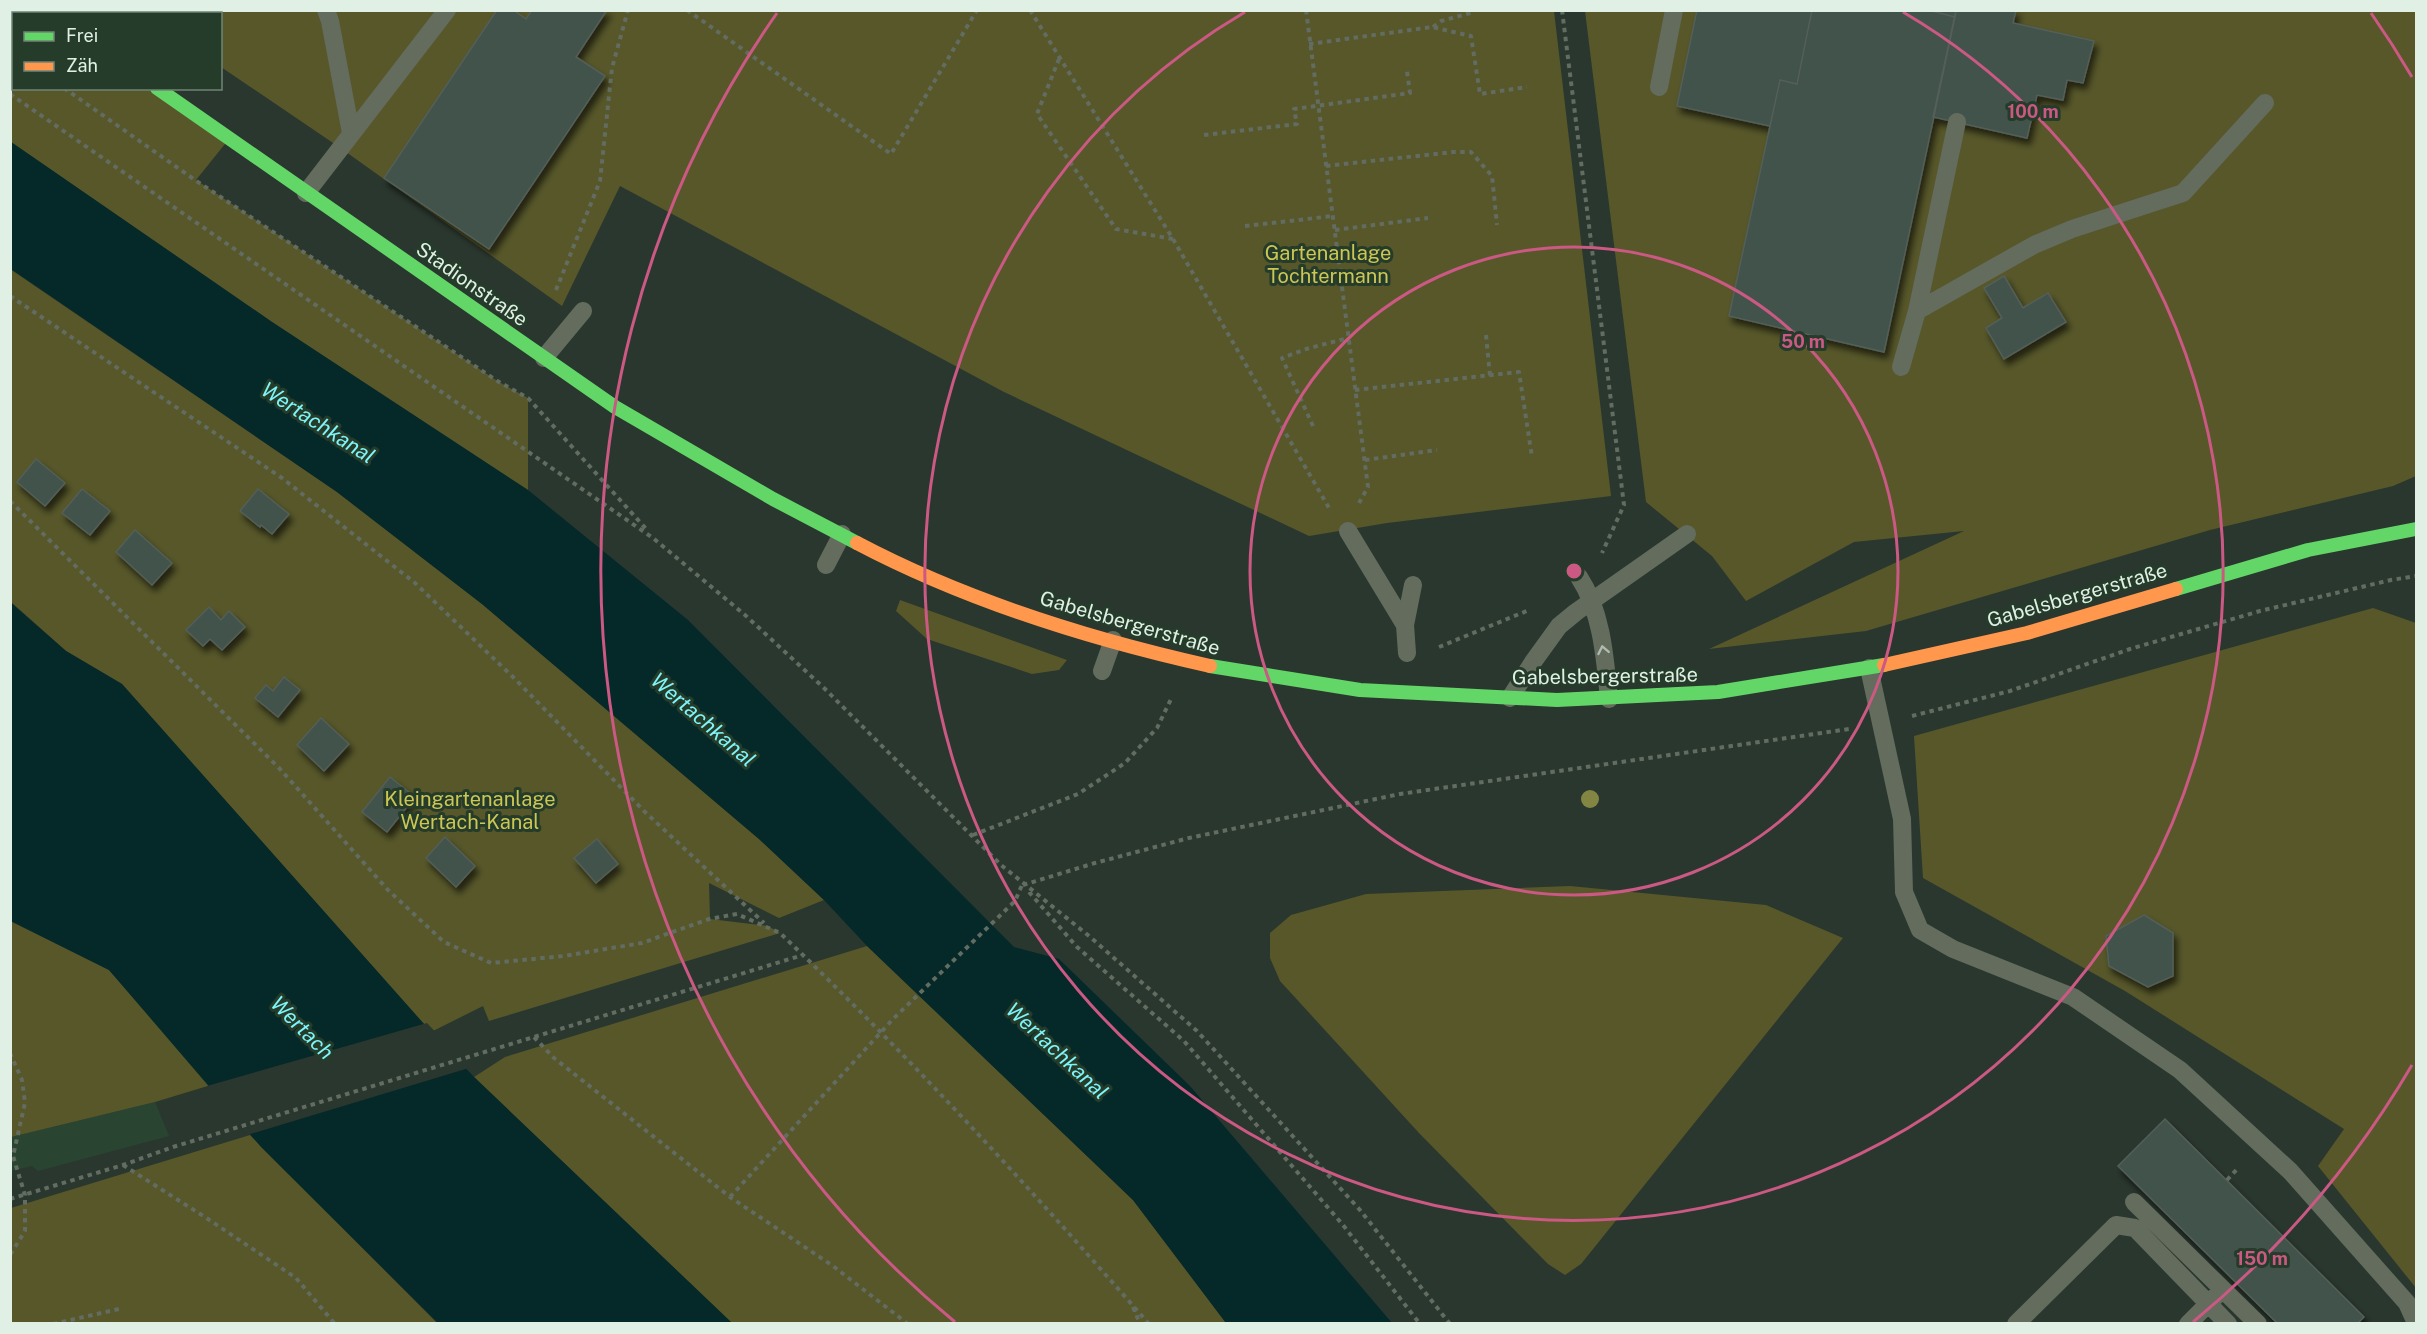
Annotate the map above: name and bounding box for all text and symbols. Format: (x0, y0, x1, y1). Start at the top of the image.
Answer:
legend (12, 12, 222, 90)
text: Frei (66, 25, 98, 46)
text: Zäh (66, 55, 98, 76)
text: 100 m (2007, 101, 2059, 122)
street label: Stadionstraße (412, 237, 532, 331)
park label: Gartenanlage Tochtermann (1265, 241, 1391, 288)
text: 50 m (1781, 331, 1825, 352)
water label: Wertachkanal (257, 377, 380, 469)
street label: Gabelsbergerstraße (1984, 558, 2170, 632)
centre of rings (1564, 561, 1584, 581)
street label: Gabelsbergerstraße (1037, 586, 1223, 660)
one-way arrow (1597, 645, 1610, 655)
street label: Gabelsbergerstraße (1512, 662, 1698, 690)
water label: Wertachkanal (646, 667, 761, 772)
park label: Kleingartenanlage Wertach-Kanal (384, 787, 556, 834)
water label: Wertach (266, 991, 339, 1064)
water label: Wertachkanal (1001, 997, 1113, 1104)
text: 150 m (2236, 1248, 2288, 1269)

